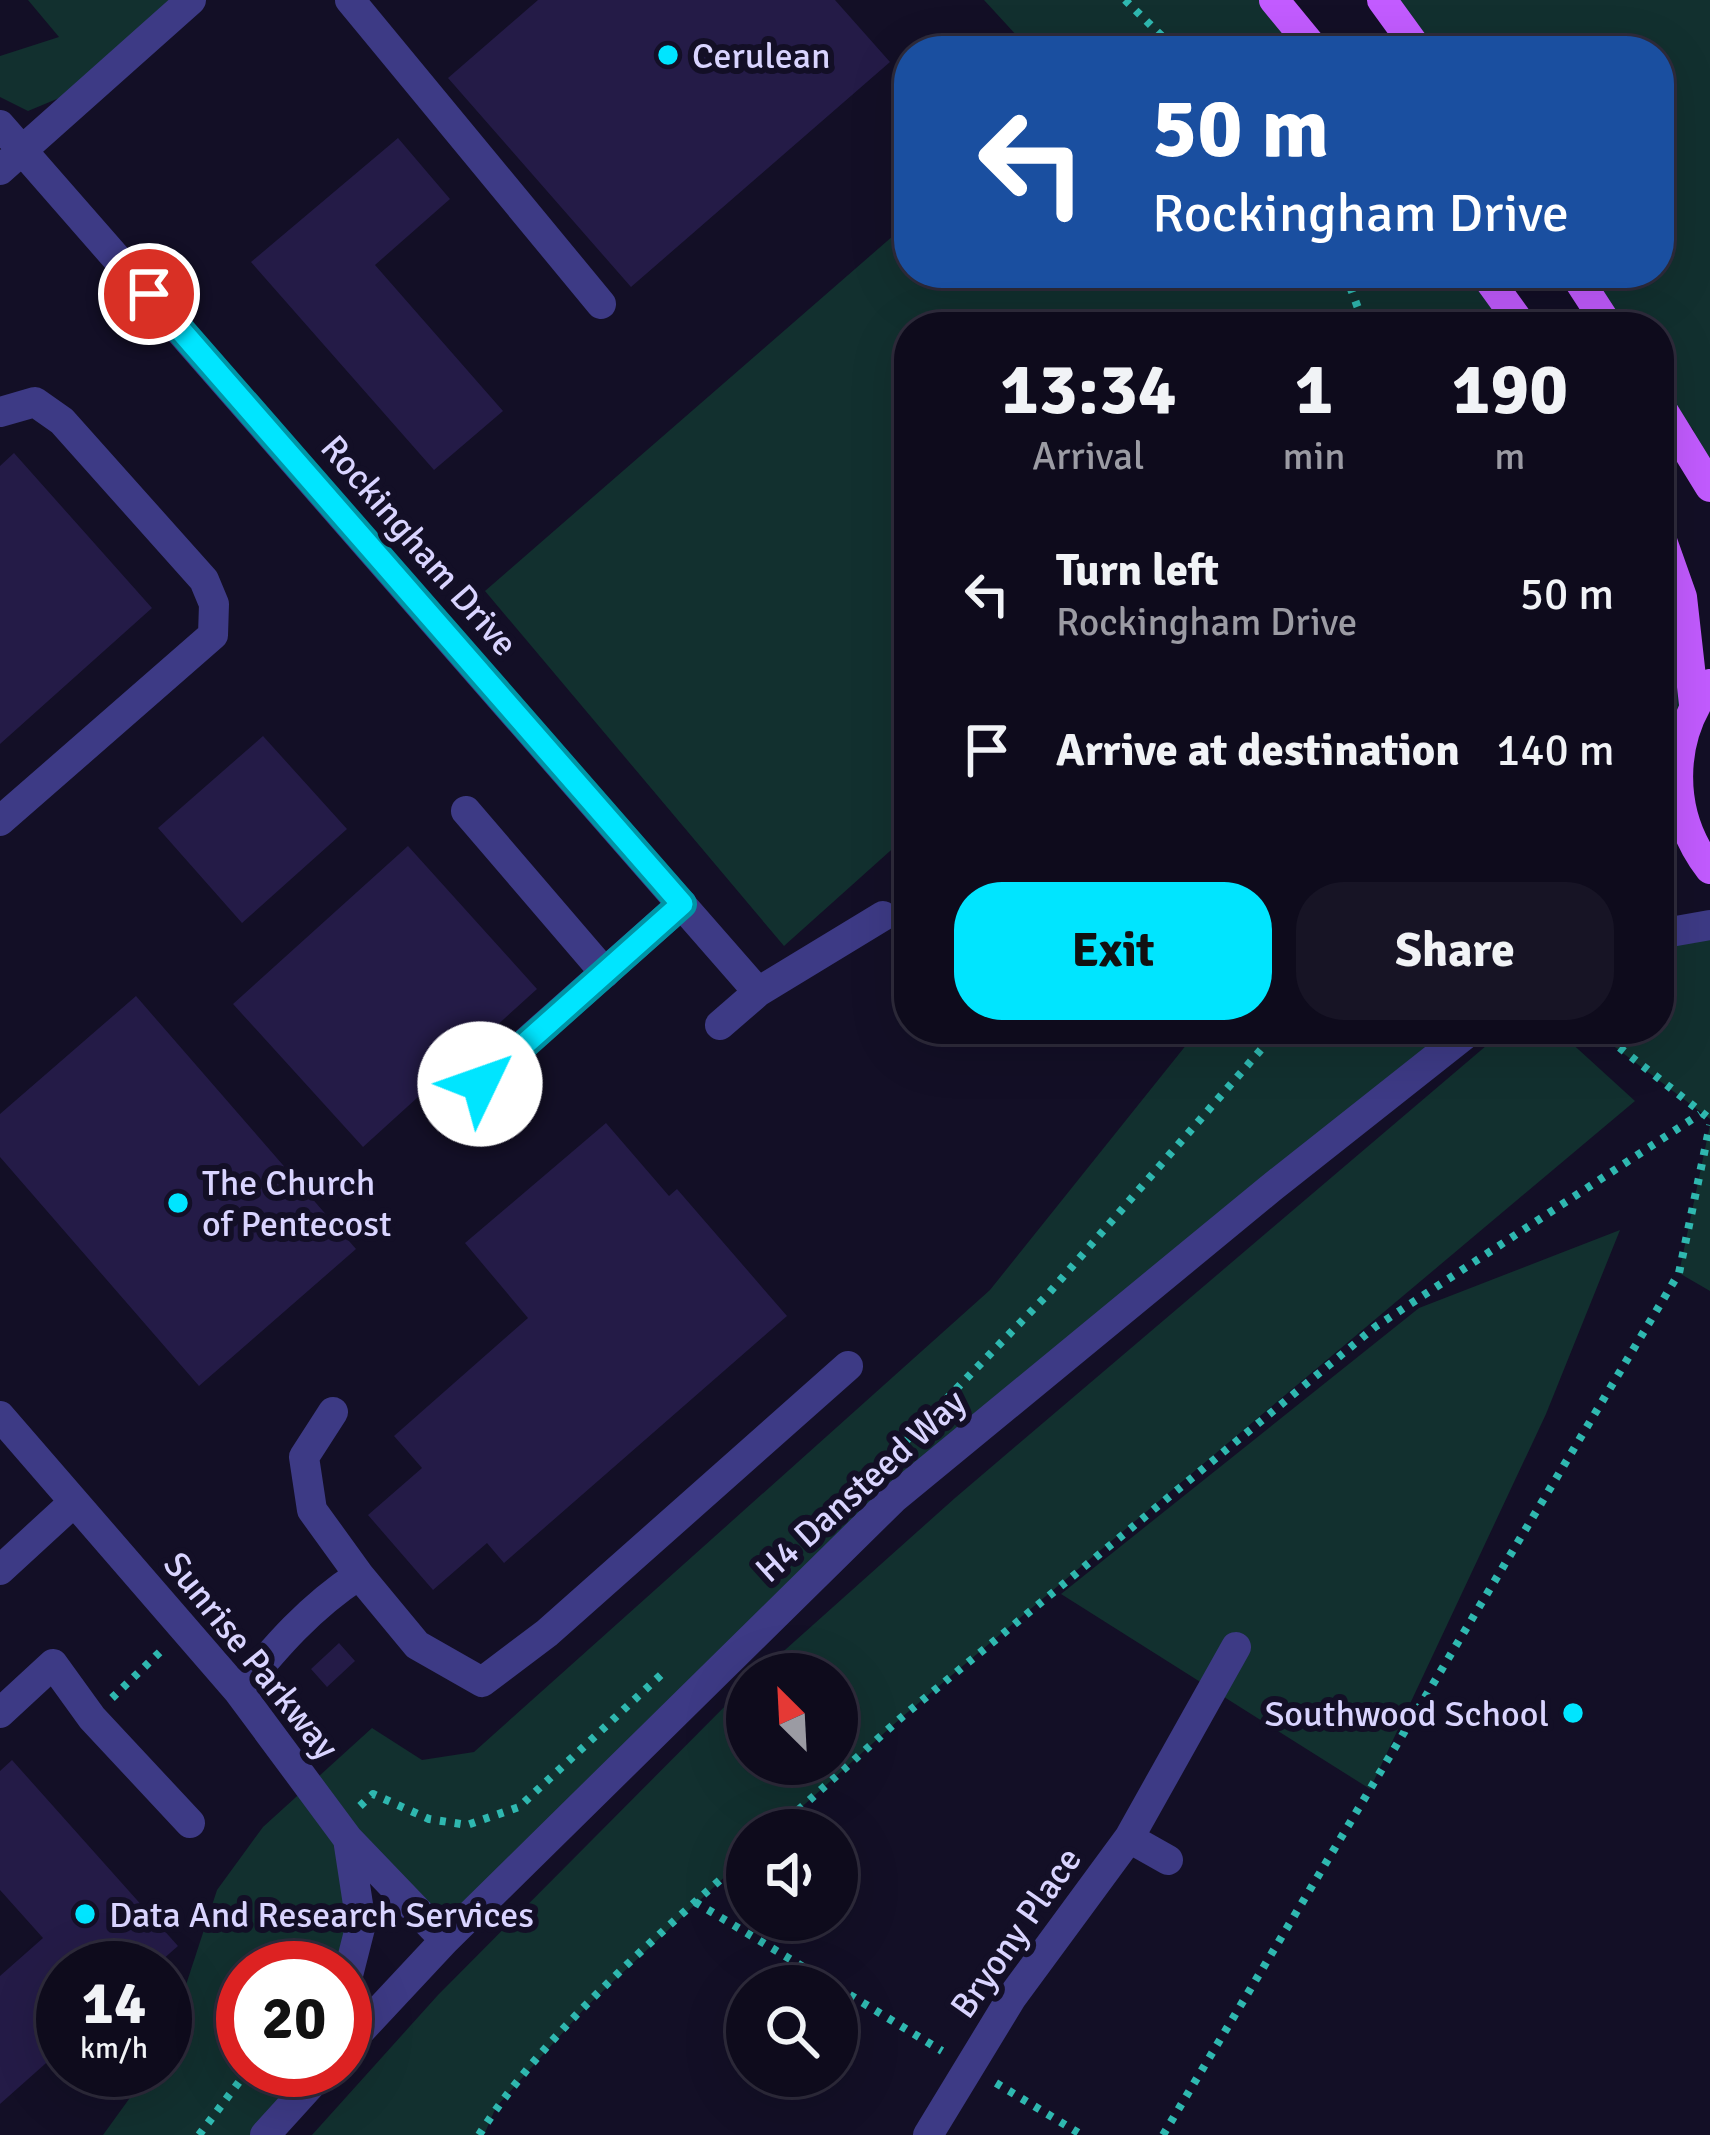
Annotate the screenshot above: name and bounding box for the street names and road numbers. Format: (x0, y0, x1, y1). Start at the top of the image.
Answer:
street label: Rockingham Drive (311, 426, 527, 666)
street label: H4 Dansteed Way (747, 1380, 976, 1592)
street label: Sunrise Parkway (153, 1543, 348, 1769)
street label: Bryony Place (941, 1839, 1092, 2027)

